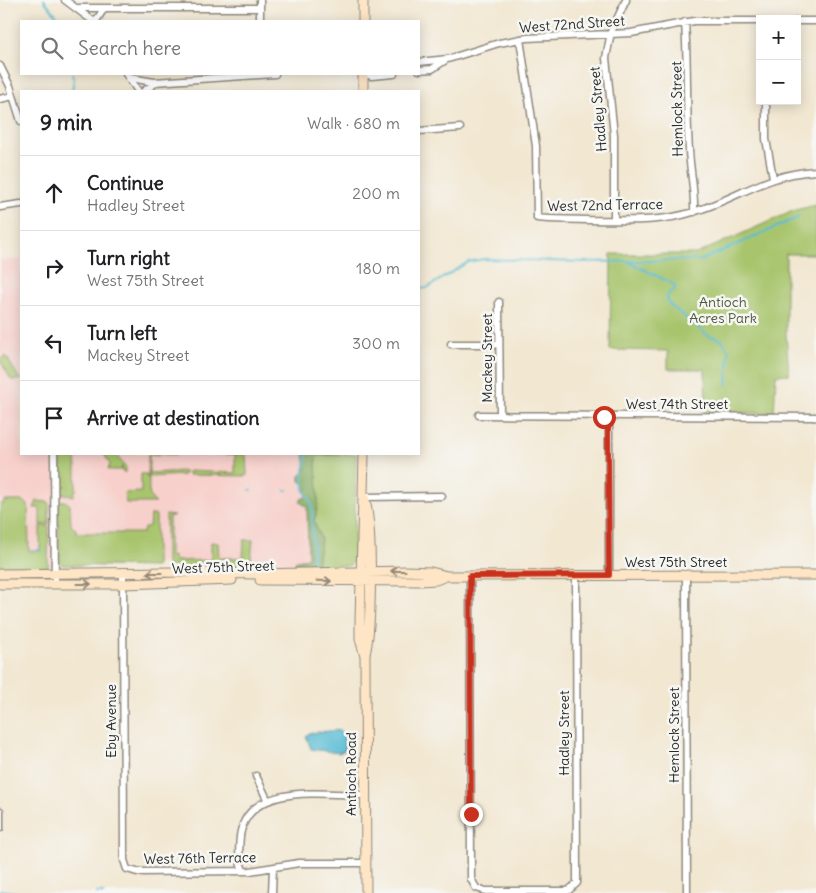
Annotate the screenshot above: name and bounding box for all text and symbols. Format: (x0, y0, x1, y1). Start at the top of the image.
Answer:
street label: West 72nd Street (519, 11, 626, 37)
map controls (756, 15, 801, 105)
button: + (756, 15, 801, 60)
search box (20, 20, 420, 75)
icon: search (38, 34, 66, 62)
text: Search here (78, 36, 181, 60)
button: − (756, 60, 801, 105)
street label: Hemlock Street (667, 61, 687, 157)
street label: Hadley Street (585, 65, 611, 152)
text: 9 min (40, 109, 92, 136)
text: Walk · 680 m (307, 113, 400, 133)
text: Continue (87, 171, 164, 195)
icon: ahead (40, 179, 68, 207)
text: 200 m (352, 183, 400, 203)
text: Hadley Street (87, 195, 185, 215)
street label: West 72nd Terrace (547, 195, 663, 215)
text: Turn right (87, 246, 170, 270)
icon: right (40, 254, 68, 282)
text: 180 m (356, 258, 400, 278)
text: West 75th Street (87, 270, 204, 290)
park label: Antioch Acres Park (689, 293, 757, 327)
street label: Mackey Street (478, 313, 496, 403)
text: Turn left (87, 321, 157, 345)
icon: left (40, 329, 68, 357)
text: 300 m (352, 333, 400, 353)
text: Mackey Street (87, 345, 189, 365)
street label: West 74th Street (626, 395, 728, 413)
icon: arrive (40, 404, 68, 432)
text: Arrive at destination (87, 406, 260, 430)
route start (593, 406, 616, 429)
street label: West 75th Street (625, 553, 728, 571)
street label: West 75th Street (171, 556, 275, 578)
one-way arrow (391, 566, 407, 576)
one-way arrow (146, 568, 162, 578)
one-way arrow (316, 576, 332, 586)
one-way arrow (75, 579, 91, 589)
street label: Eby Avenue (102, 684, 120, 758)
street label: Hemlock Street (665, 687, 683, 783)
street label: Hadley Street (555, 690, 573, 776)
street label: Antioch Road (342, 732, 360, 816)
route end (460, 803, 483, 826)
street label: West 76th Terrace (144, 848, 256, 868)

